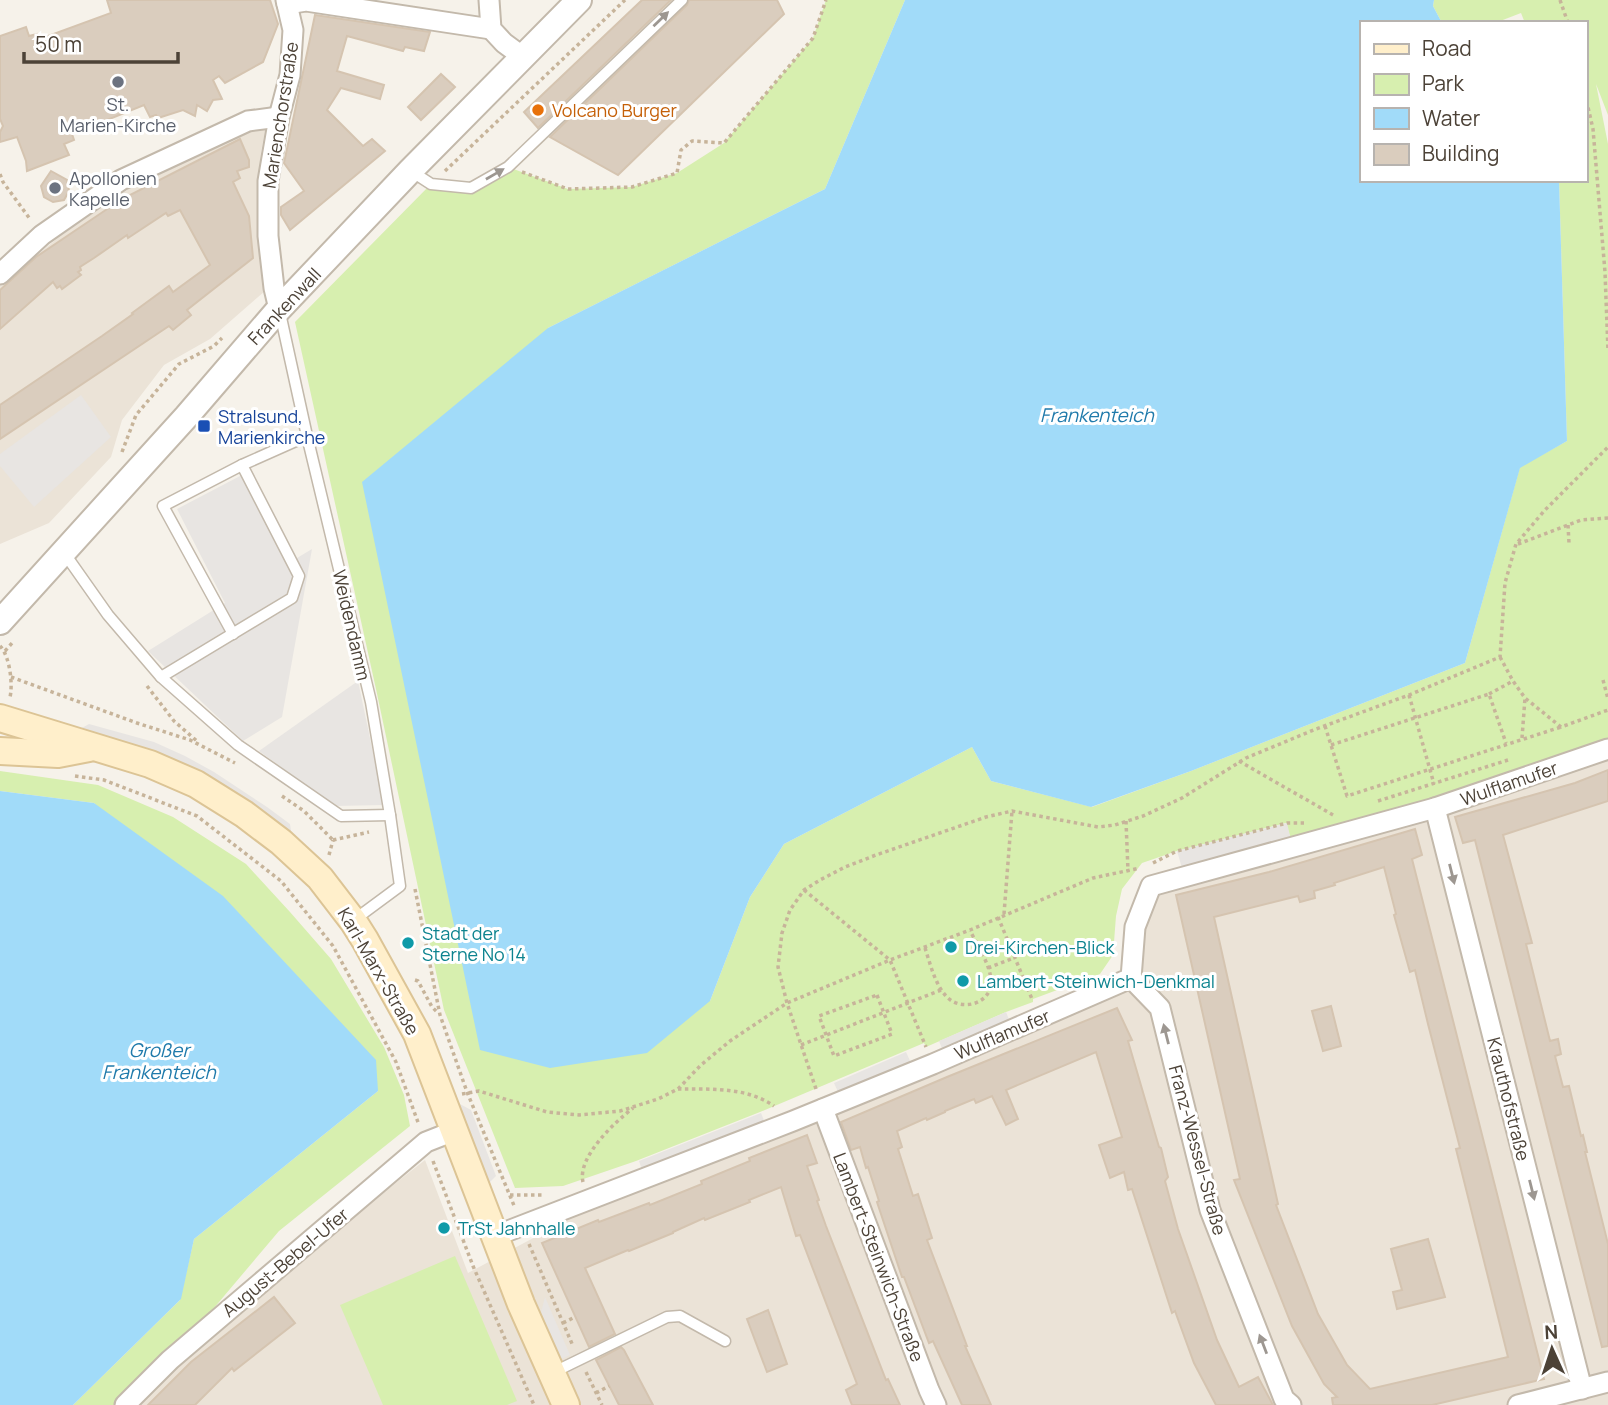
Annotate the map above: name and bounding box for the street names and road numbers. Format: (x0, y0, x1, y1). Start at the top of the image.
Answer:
street label: Marienchorstraße (257, 40, 303, 190)
street label: Frankenwall (242, 262, 326, 350)
street label: Weidendamm (328, 567, 376, 683)
street label: Wulflamufer (1457, 755, 1561, 811)
street label: Karl-Marx-Straße (333, 903, 425, 1039)
street label: Wulflamufer (951, 1003, 1054, 1065)
street label: Krauthofstraße (1482, 1035, 1536, 1163)
street label: Franz-Wessel-Straße (1164, 1062, 1232, 1238)
street label: Lambert-Steinwich-Straße (828, 1149, 930, 1365)
street label: August-Bebel-Ufer (217, 1202, 354, 1322)

